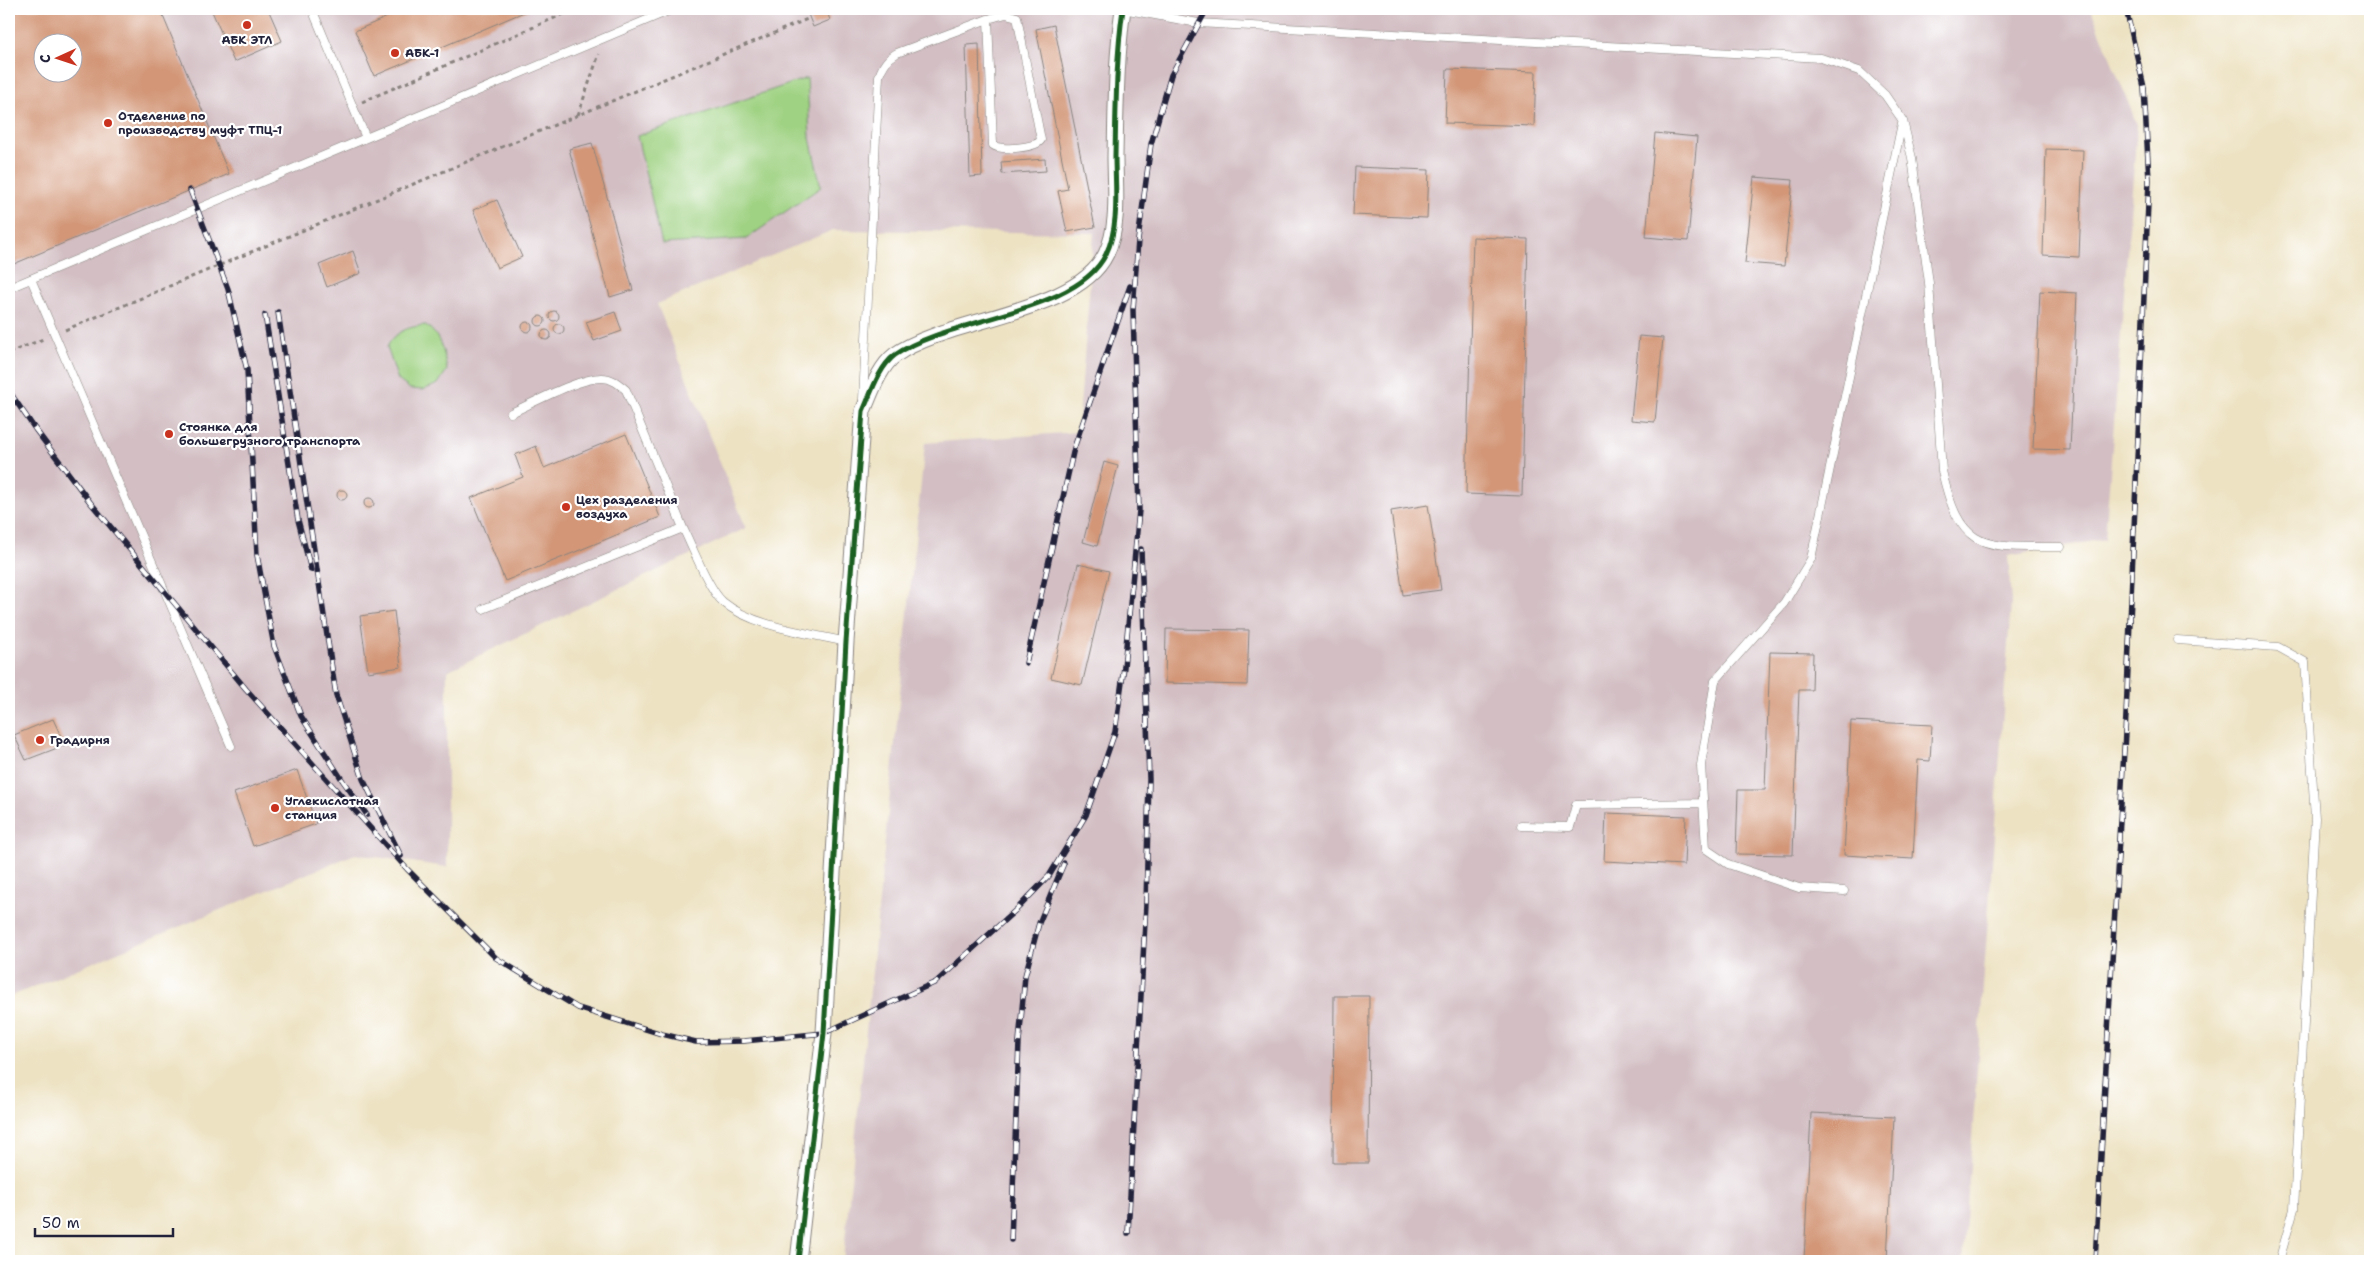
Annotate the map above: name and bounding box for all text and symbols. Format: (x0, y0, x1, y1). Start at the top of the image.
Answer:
marker: АБК ЭТЛ (241, 19, 253, 31)
north arrow (32, 32, 82, 82)
place label: АБК ЭТЛ (221, 32, 273, 48)
place label: АБК-1 (405, 45, 439, 61)
marker: АБК-1 (389, 47, 401, 59)
text: С (36, 54, 54, 63)
place label: Отделение по производству муфт ТПЦ-1 (118, 108, 282, 138)
marker: Отделение по производству муфт ТПЦ-1 (102, 117, 114, 129)
place label: Стоянка для большегрузного транспорта (179, 419, 361, 449)
marker: Стоянка для большегрузного транспорта (163, 428, 175, 440)
place label: Цех разделения воздуха (576, 492, 678, 522)
marker: Цех разделения воздуха (560, 501, 572, 513)
place label: Градирня (50, 732, 110, 748)
marker: Градирня (34, 734, 46, 746)
place label: Углекислотная станция (285, 793, 379, 823)
marker: Углекислотная станция (269, 802, 281, 814)
scale bar (35, 1205, 172, 1237)
text: 50 m (42, 1213, 80, 1233)

